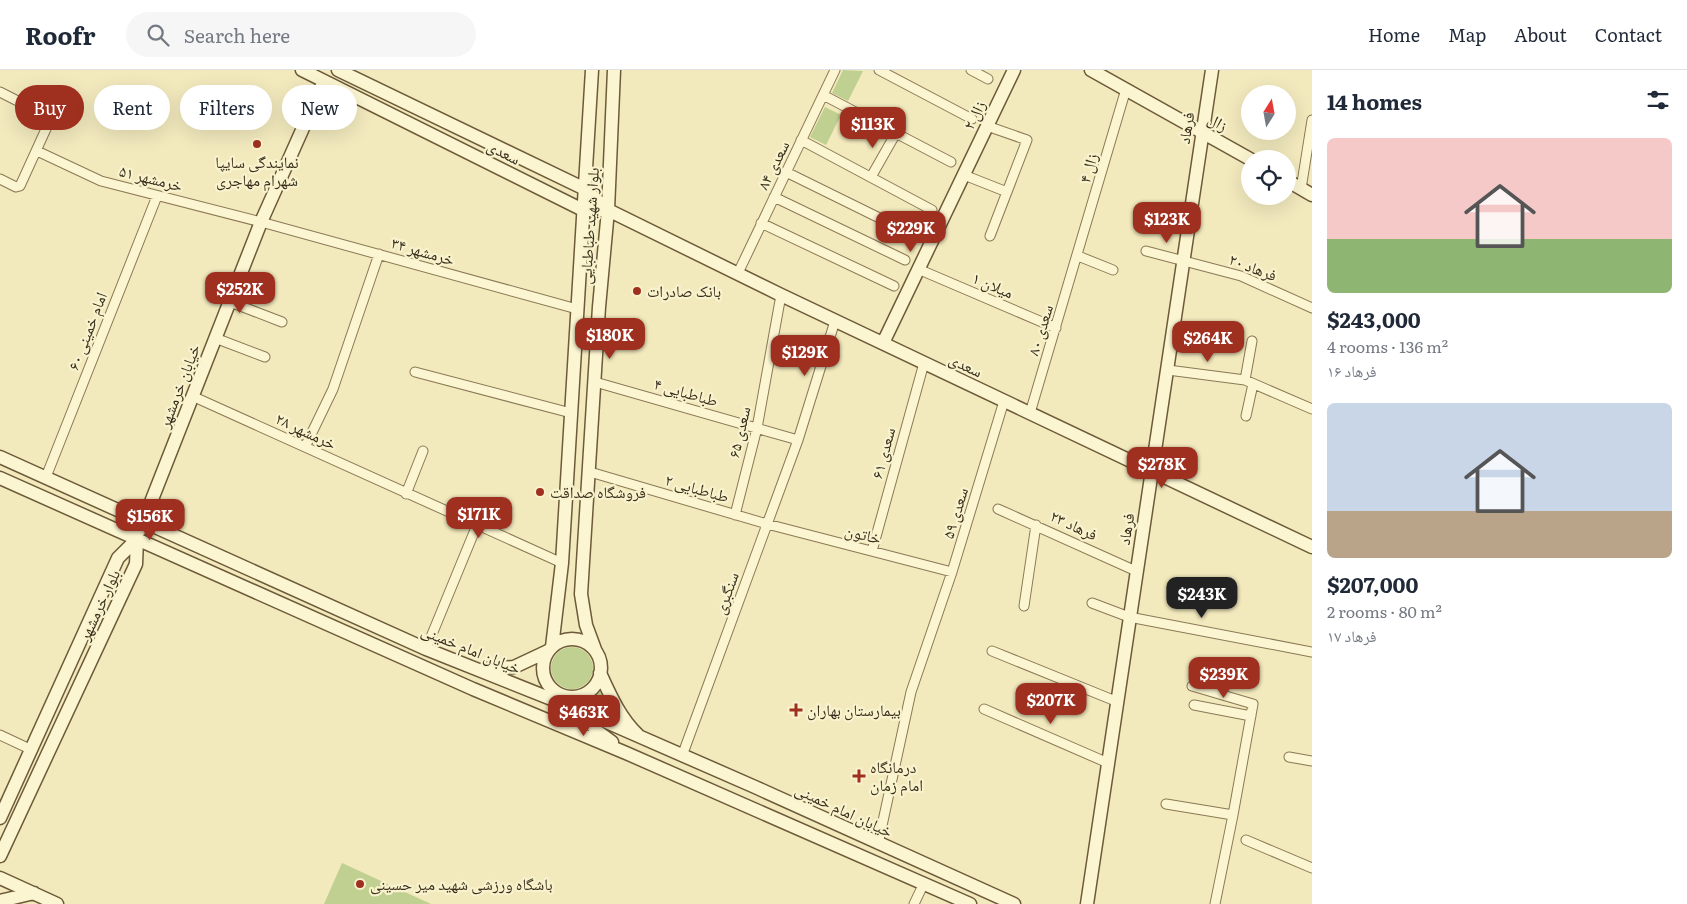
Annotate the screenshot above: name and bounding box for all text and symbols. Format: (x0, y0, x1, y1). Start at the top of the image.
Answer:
search box (126, 12, 476, 57)
text: Roofr (25, 17, 96, 52)
icon: search (144, 21, 172, 49)
text: Search here (184, 21, 290, 49)
text: Home (1368, 21, 1420, 48)
text: Map (1448, 21, 1486, 48)
text: About (1514, 21, 1567, 48)
text: Contact (1595, 21, 1662, 48)
chip: Buy (15, 85, 84, 130)
chip: Rent (94, 85, 170, 130)
chip: Filters (180, 85, 272, 130)
chip: New (282, 85, 357, 130)
north arrow (1241, 85, 1296, 140)
map controls (1241, 85, 1296, 205)
text: 14 homes (1327, 85, 1422, 116)
icon: filters (1644, 86, 1672, 114)
street label: زال ۲ (956, 96, 990, 133)
pin: $113K (838, 106, 908, 149)
street label: زال (1204, 106, 1233, 136)
street label: فرهاد (1171, 110, 1199, 146)
text: $113K (851, 111, 895, 135)
street label: سعدی (484, 133, 525, 170)
street label: سعدی ۸۴ (750, 136, 794, 193)
marker: نمایندگی سایپا شهرام مهاجری (251, 138, 263, 150)
place label: نمایندگی سایپا شهرام مهاجری (215, 149, 299, 191)
street label: زال ۴ (1071, 150, 1103, 185)
button: locate (1241, 150, 1296, 205)
street label: خرمشهر ۵۱ (117, 158, 186, 196)
street label: بلوار شهید طباطبایی (572, 167, 604, 285)
icon: home (1455, 171, 1545, 261)
pin: $123K (1132, 202, 1202, 244)
text: $123K (1144, 206, 1190, 230)
pin: $229K (876, 210, 946, 253)
text: $229K (887, 215, 935, 239)
street label: خرمشهر ۳۴ (389, 230, 458, 270)
street label: فرهاد ۲۰ (1226, 246, 1281, 286)
street label: میلان ۱ (969, 265, 1018, 303)
pin: $252K (205, 272, 275, 314)
text: $252K (216, 276, 264, 300)
place label: بانک صادرات (647, 278, 721, 302)
marker: بانک صادرات (631, 285, 643, 297)
street label: امام خمینی ۶۰ (60, 288, 112, 373)
street label: سعدی ۸۰ (1020, 301, 1058, 358)
text: $243,000 (1327, 303, 1421, 334)
pin: $180K (575, 318, 645, 360)
pin: $264K (1173, 320, 1243, 363)
text: $180K (586, 322, 634, 346)
text: $264K (1183, 325, 1233, 349)
pin: $129K (770, 334, 840, 377)
text: 4 rooms · 136 m² (1327, 334, 1448, 358)
text: $129K (782, 339, 828, 363)
street label: خیابان خرمشهر (151, 340, 205, 432)
street label: سعدی (946, 346, 987, 382)
text: فرهاد ۱۶ (1327, 358, 1377, 382)
street label: طباطبایی ۴ (652, 370, 721, 412)
street label: سعدی ۶۵ (720, 404, 756, 460)
street label: خرمشهر ۲۸ (272, 406, 341, 455)
street label: سعدی ۶۱ (864, 424, 900, 481)
icon: home (1455, 436, 1545, 526)
pin: $278K (1127, 446, 1197, 489)
text: $278K (1138, 451, 1186, 475)
street label: طباطبایی ۲ (663, 466, 732, 508)
place label: فروشگاه صداقت (550, 479, 646, 503)
street label: سعدی ۵۹ (935, 484, 973, 541)
marker: فروشگاه صداقت (534, 486, 546, 498)
pin: $171K (444, 496, 514, 539)
pin: $156K (115, 498, 185, 541)
text: $171K (457, 501, 501, 525)
text: $156K (127, 503, 173, 527)
street label: فرهاد ۲۳ (1047, 503, 1102, 545)
street label: فرهاد (1111, 511, 1139, 547)
street label: خاتون (843, 517, 884, 549)
street label: بلوار خرمشهر (71, 565, 125, 645)
street label: سنگبری (706, 568, 744, 617)
text: $207,000 (1327, 568, 1418, 599)
pin: $243K (1167, 576, 1237, 619)
text: $243K (1177, 581, 1227, 605)
text: 2 rooms · 80 m² (1327, 599, 1442, 623)
street label: خیابان امام خمینی (418, 617, 525, 679)
text: فرهاد ۱۷ (1327, 623, 1377, 647)
pin: $239K (1189, 656, 1259, 699)
text: $239K (1200, 661, 1248, 685)
pin: $207K (1016, 682, 1086, 725)
text: $207K (1026, 687, 1076, 711)
pin: $463K (549, 694, 619, 737)
place label: بیمارستان بهاران (807, 697, 901, 721)
text: $463K (559, 699, 609, 723)
marker: بیمارستان بهاران (789, 703, 803, 717)
place label: درمانگاه امام زمان (870, 754, 923, 796)
marker: درمانگاه امام زمان (852, 769, 866, 783)
street label: خیابان امام خمینی (792, 776, 897, 842)
place label: باشگاه ورزشی شهید میر حسینی (370, 871, 553, 895)
marker: باشگاه ورزشی شهید میر حسینی (354, 878, 366, 890)

